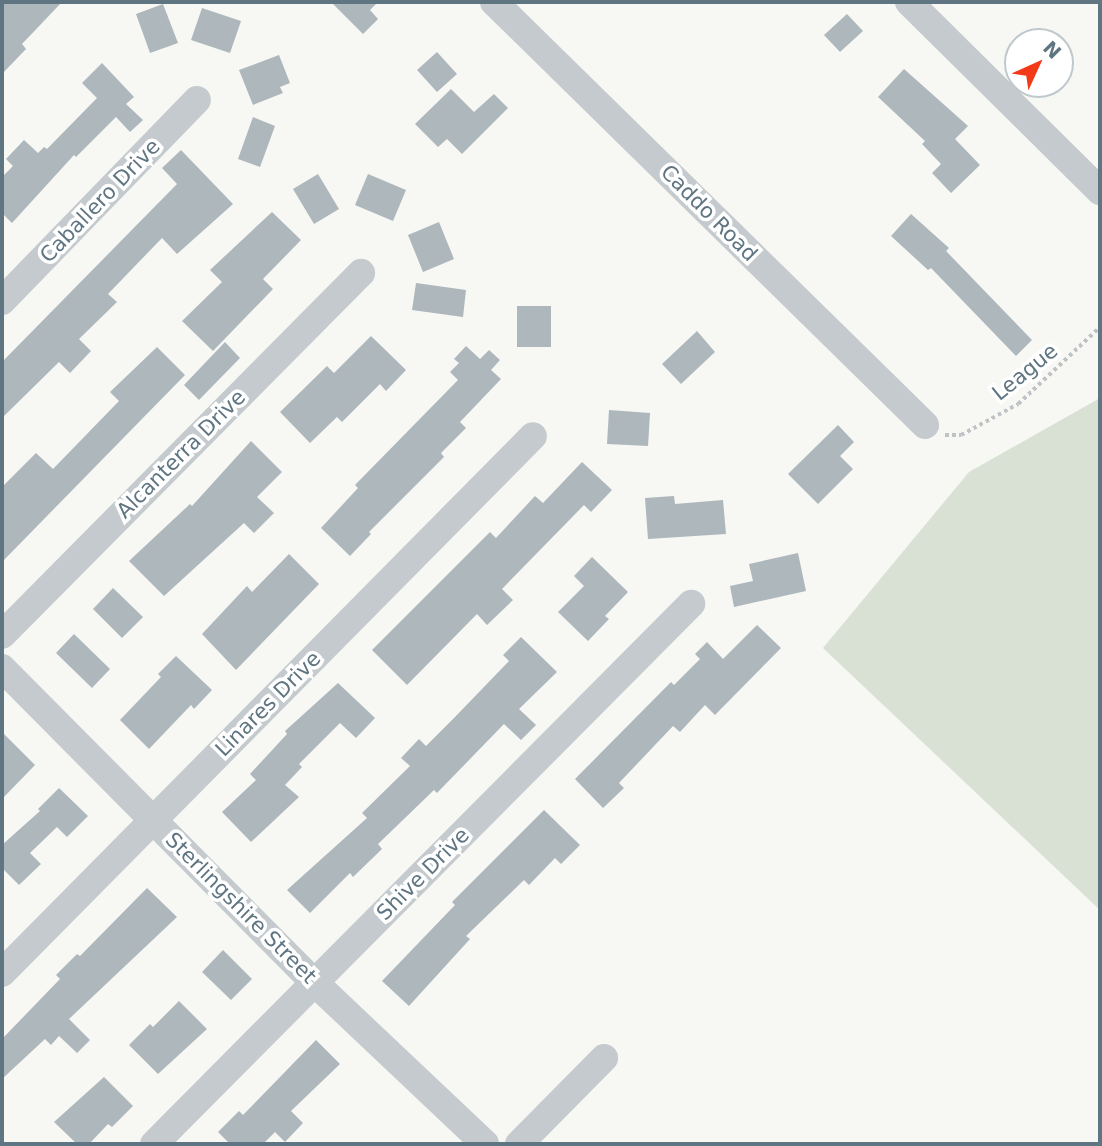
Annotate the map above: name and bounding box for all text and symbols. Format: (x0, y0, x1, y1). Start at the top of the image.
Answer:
north arrow (1004, 28, 1074, 98)
text: N (1039, 36, 1066, 63)
street label: Caballero Drive (35, 134, 165, 268)
street label: Caddo Road (655, 159, 763, 267)
street label: League (987, 338, 1063, 406)
street label: Alcanterra Drive (111, 384, 251, 524)
street label: Linares Drive (210, 646, 326, 762)
street label: Shive Drive (371, 822, 475, 926)
street label: Sterlingshire Street (160, 827, 322, 989)

